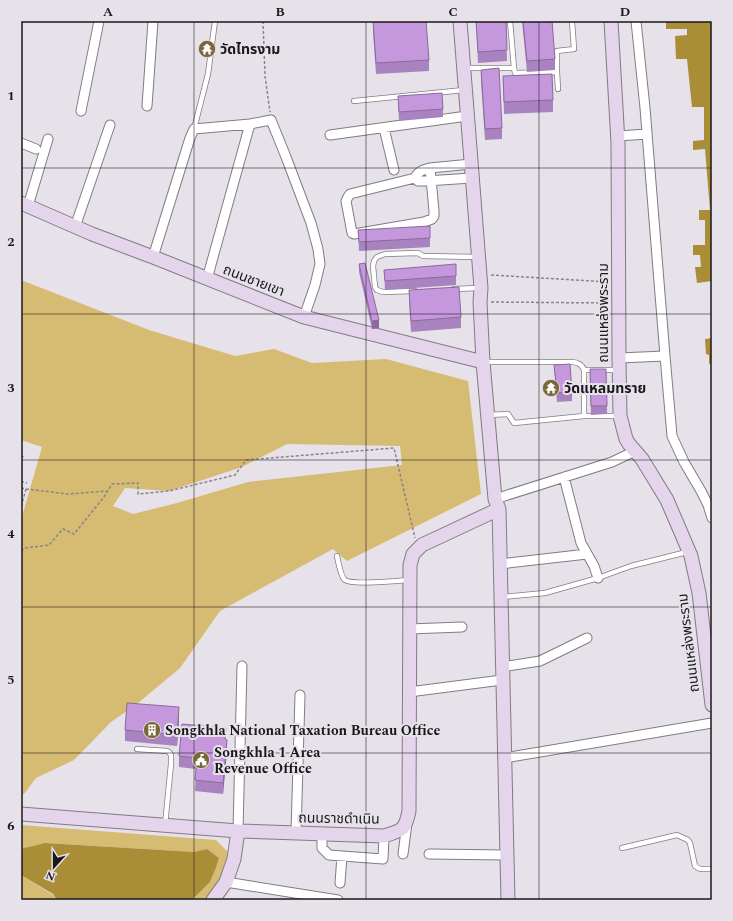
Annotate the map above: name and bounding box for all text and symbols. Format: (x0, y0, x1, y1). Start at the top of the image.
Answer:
text: A (103, 2, 113, 22)
text: B (275, 2, 285, 22)
text: C (448, 2, 458, 22)
text: D (620, 2, 630, 22)
temple icon: วัดไทรงาม (197, 39, 217, 59)
place label: วัดไทรงาม (220, 39, 280, 60)
text: 1 (7, 86, 15, 106)
text: 2 (7, 232, 15, 252)
street label: ถนนชายเขา (220, 259, 288, 302)
street label: ถนนแหล่งพระราม (593, 263, 614, 363)
text: 3 (7, 378, 15, 398)
temple icon: วัดแหลมทราย (541, 378, 561, 398)
place label: วัดแหลมทราย (564, 378, 646, 399)
text: 4 (7, 524, 15, 544)
street label: ถนนแหล่งพระราม (672, 592, 705, 694)
text: 5 (7, 670, 15, 690)
building icon: Songkhla National Taxation Bureau Office (142, 720, 162, 740)
place label: Songkhla National Taxation Bureau Office (165, 720, 441, 741)
place label: Songkhla 1 Area Revenue Office (214, 742, 321, 779)
public building icon: Songkhla 1 Area Revenue Office (191, 750, 211, 770)
street label: ถนนราชดำเนิน (298, 807, 380, 830)
text: 6 (7, 816, 15, 836)
north arrow (34, 847, 74, 887)
text: N (43, 866, 58, 885)

